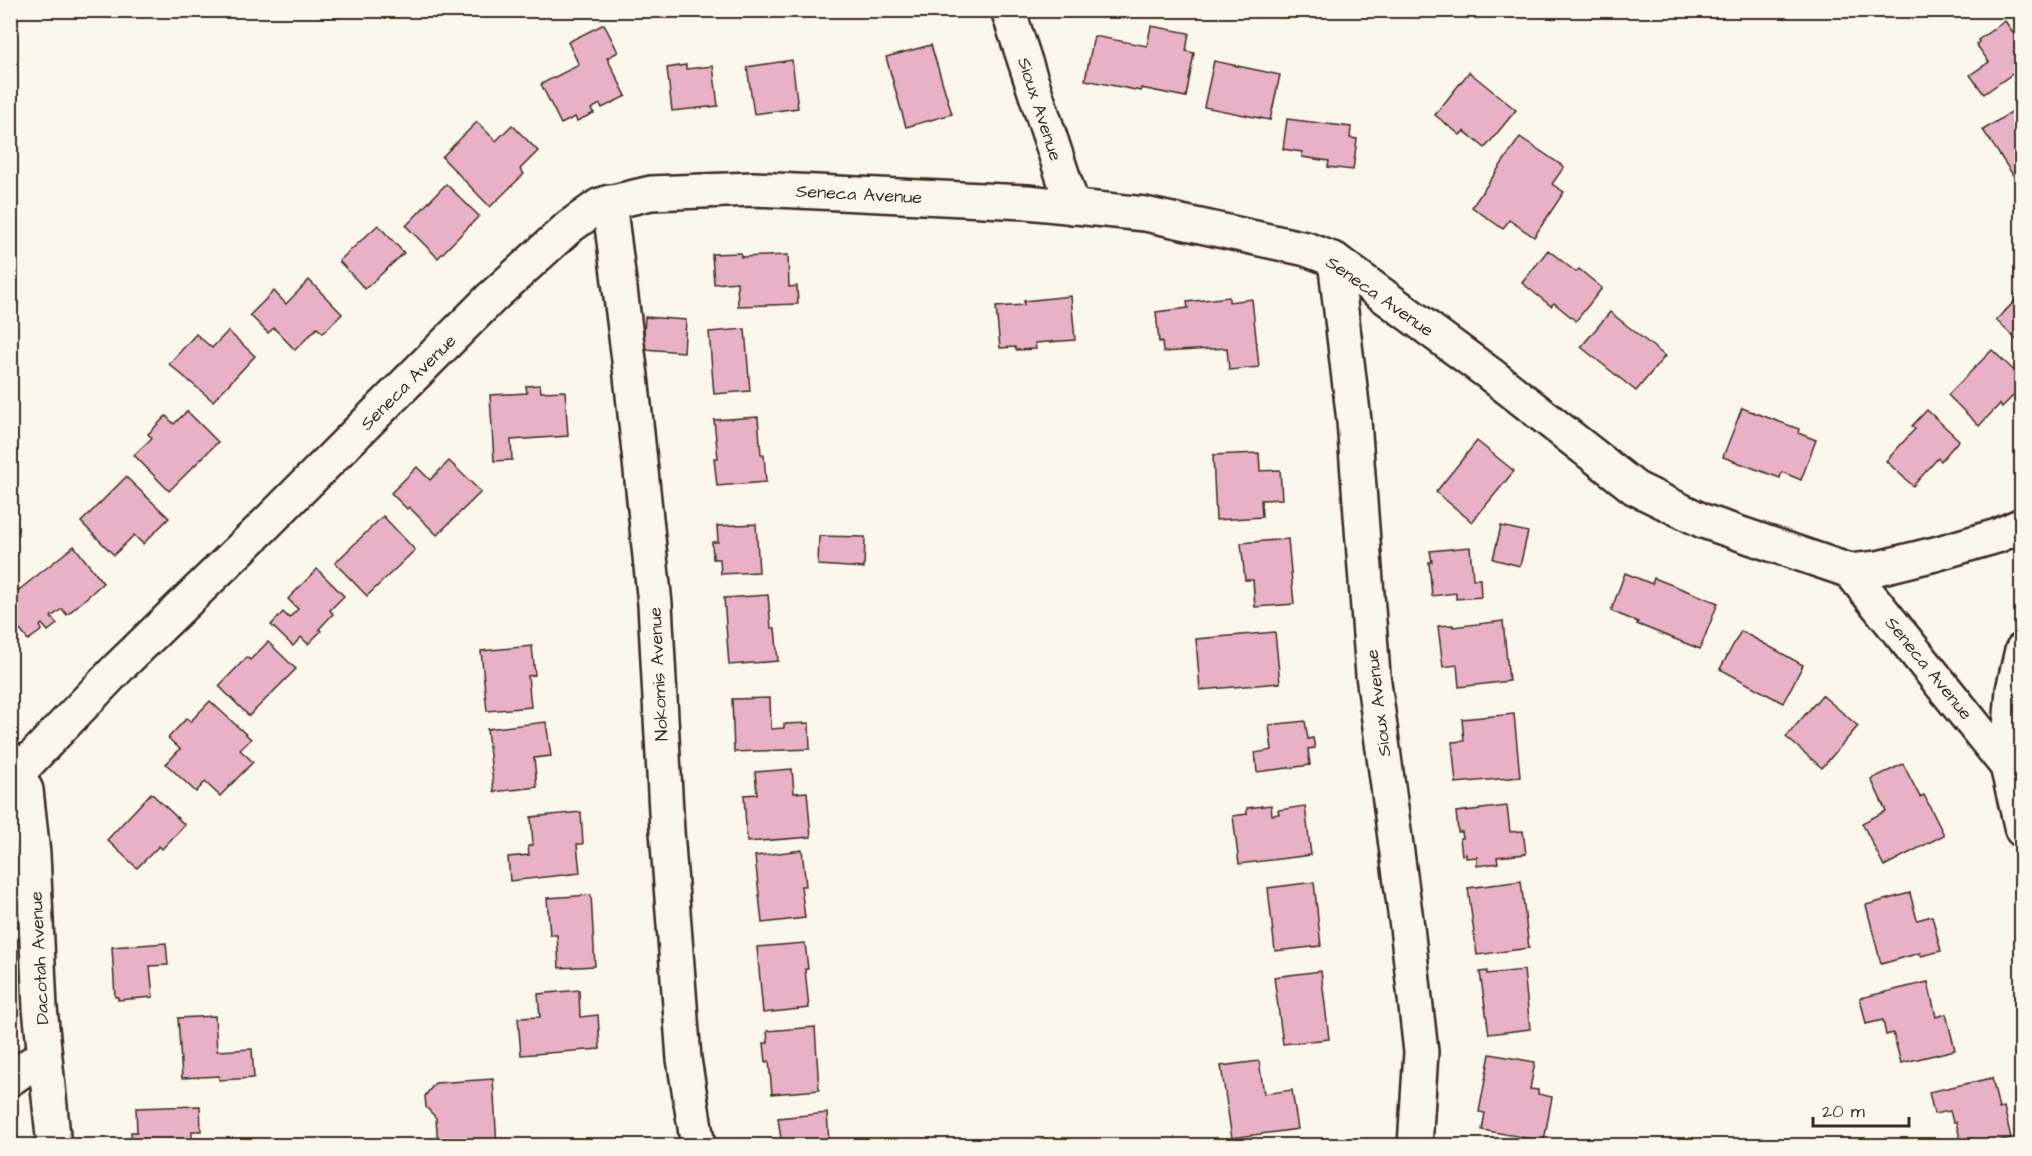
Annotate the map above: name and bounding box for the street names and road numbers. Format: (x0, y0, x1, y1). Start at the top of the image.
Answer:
street label: Sioux Avenue (1011, 54, 1068, 164)
street label: Seneca Avenue (795, 179, 923, 210)
street label: Seneca Avenue (1321, 250, 1439, 343)
street label: Seneca Avenue (355, 329, 462, 436)
street label: Nokomis Avenue (642, 606, 674, 742)
street label: Seneca Avenue (1879, 611, 1978, 725)
street label: Sioux Avenue (1359, 648, 1397, 758)
street label: Dacotah Avenue (24, 890, 55, 1025)

